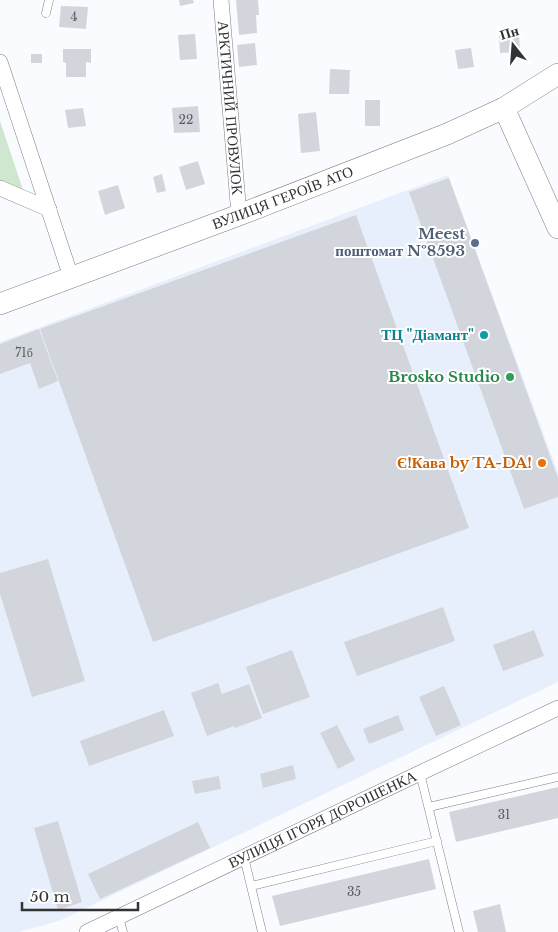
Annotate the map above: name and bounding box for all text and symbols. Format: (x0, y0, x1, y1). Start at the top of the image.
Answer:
house number: 4 (70, 9, 78, 24)
street label: АРКТИЧНИЙ ПРОВУЛОК (214, 20, 247, 196)
north arrow (488, 20, 538, 70)
text: Пн (497, 21, 521, 44)
house number: 22 (179, 112, 193, 127)
street label: ВУЛИЦЯ ГЕРОЇВ АТО (209, 161, 356, 233)
place label: Meest поштомат №8593 (335, 224, 465, 260)
marker: Meest поштомат №8593 (469, 237, 481, 249)
place label: ТЦ "Діамант" (381, 325, 474, 344)
marker: ТЦ "Діамант" (478, 329, 490, 341)
house number: 71б (15, 345, 33, 360)
place label: Brosko Studio (388, 367, 500, 386)
marker: Brosko Studio (504, 371, 516, 383)
place label: Є!Кава by TA-DA! (397, 453, 532, 472)
marker: Є!Кава by TA-DA! (536, 457, 548, 469)
street label: ВУЛИЦЯ ІГОРЯ ДОРОШЕНКА (225, 766, 420, 872)
house number: 31 (498, 807, 510, 822)
scale bar (22, 880, 139, 912)
house number: 35 (347, 884, 361, 899)
text: 50 m (30, 887, 70, 906)

